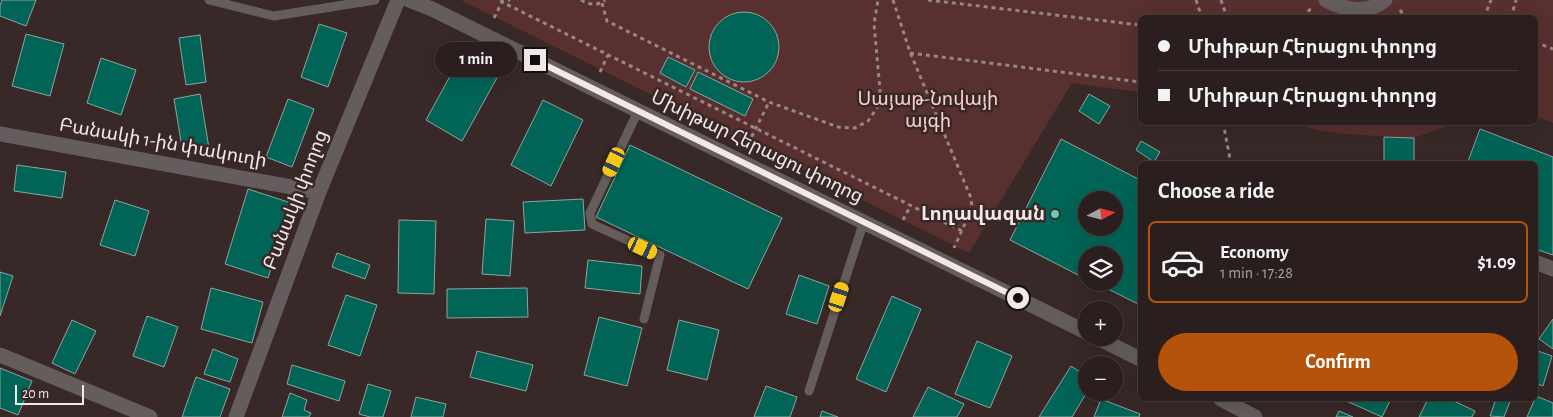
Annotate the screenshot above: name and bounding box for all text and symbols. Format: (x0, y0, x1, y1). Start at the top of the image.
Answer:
text: Մխիթար Հերացու փողոց (1188, 38, 1437, 57)
callout: 1 min (435, 42, 518, 78)
route end (524, 49, 546, 71)
text: 1 min (459, 51, 493, 67)
street label: Մխիթար Հերացու փողոց (648, 87, 866, 208)
text: Մխիթար Հերացու փողոց (1188, 87, 1437, 106)
park label: Սայաթ-Նովայի այգի (858, 90, 998, 132)
street label: Բանակի 1-ին փակուղի (58, 114, 268, 172)
street label: Բանակի փողոց (260, 127, 332, 273)
car (600, 145, 627, 179)
text: Choose a ride (1158, 180, 1274, 202)
north arrow (1078, 191, 1122, 236)
map controls (1078, 191, 1123, 401)
place label: Լողավազան (921, 204, 1045, 225)
marker: Լողավազան (1049, 208, 1061, 220)
car (626, 235, 659, 261)
icon: car (1160, 240, 1205, 285)
text: Economy (1220, 243, 1289, 262)
button: layers (1078, 246, 1123, 291)
text: $1.09 (1477, 253, 1516, 272)
text: 1 min · 17:28 (1220, 265, 1293, 281)
car (827, 280, 850, 314)
route start (1007, 287, 1029, 309)
button: + (1078, 301, 1123, 346)
button: Confirm (1158, 333, 1518, 391)
button: − (1078, 356, 1123, 401)
scale bar (15, 382, 84, 405)
text: 20 m (22, 387, 49, 401)

